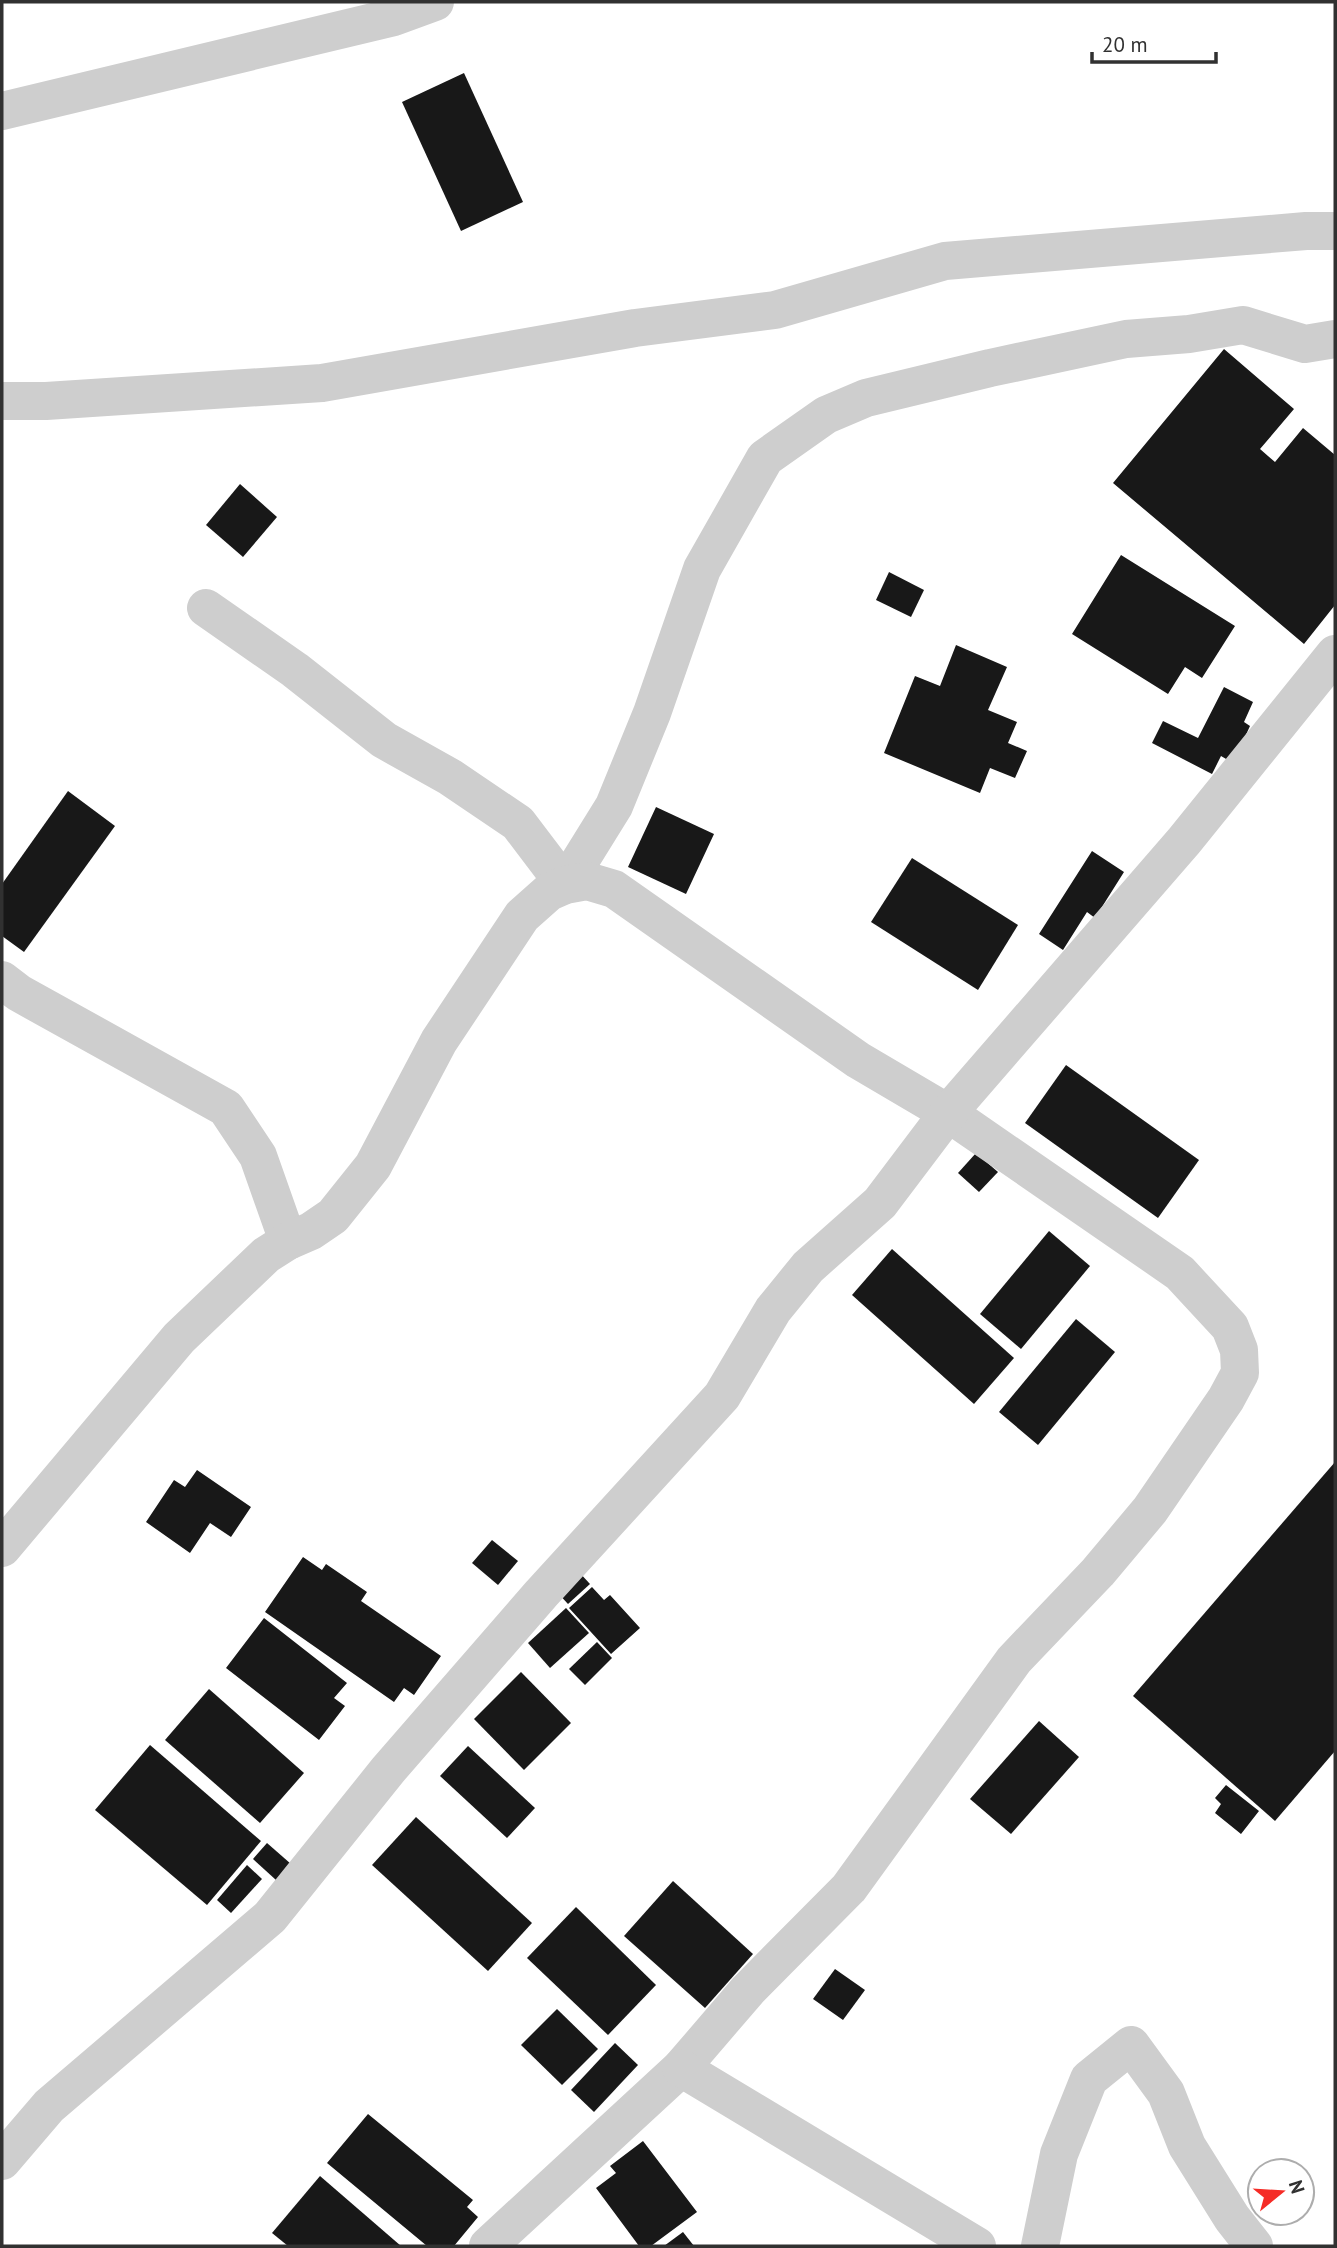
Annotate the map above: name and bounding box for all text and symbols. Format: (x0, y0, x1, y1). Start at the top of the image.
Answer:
scale bar (1092, 21, 1216, 65)
text: 20 m (1102, 31, 1148, 58)
north arrow (1246, 2157, 1316, 2227)
text: N (1284, 2177, 1311, 2196)

